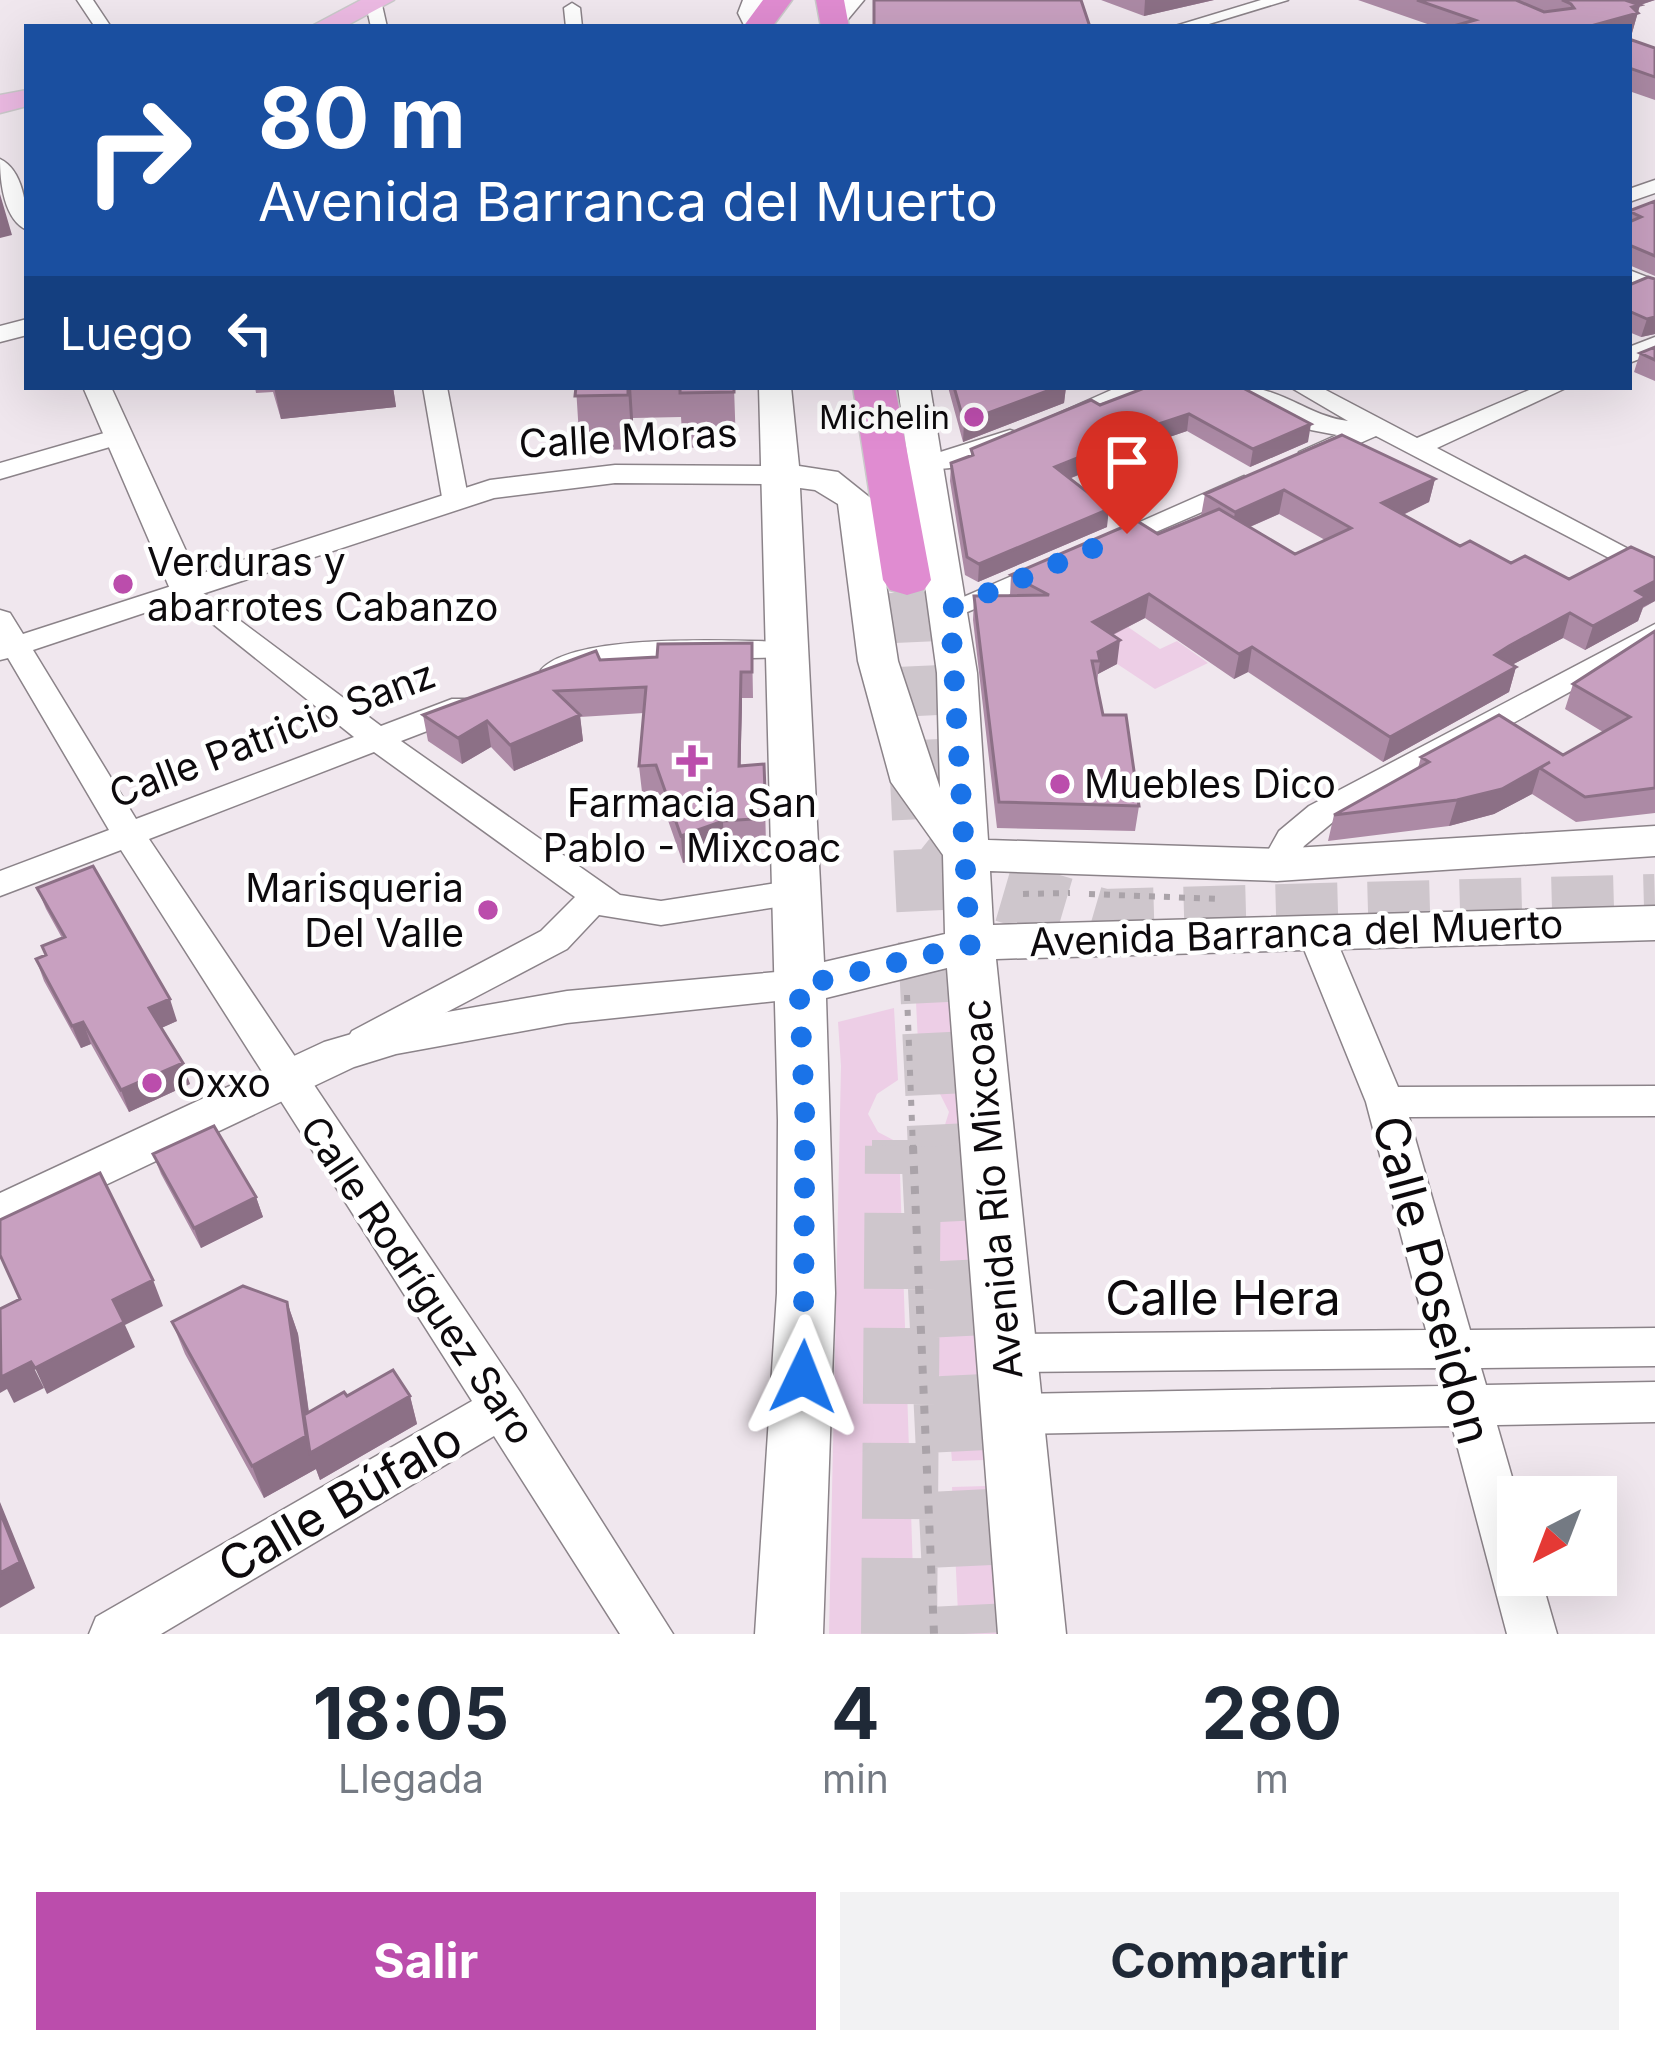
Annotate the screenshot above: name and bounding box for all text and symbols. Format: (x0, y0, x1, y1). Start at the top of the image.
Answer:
text: 80 m (258, 67, 466, 168)
icon: right (60, 72, 216, 228)
text: Avenida Barranca del Muerto (258, 169, 998, 234)
icon: left (217, 300, 283, 366)
text: Luego (60, 306, 193, 361)
place label: Michelin (819, 397, 950, 437)
marker: Michelin (961, 404, 987, 430)
street label: Calle Moras (518, 408, 738, 467)
pin (1076, 411, 1178, 534)
icon: arrive (1094, 429, 1160, 495)
place label: Verduras y abarrotes Cabanzo (147, 538, 498, 630)
marker: Verduras y abarrotes Cabanzo (110, 571, 136, 597)
street label: Calle Patricio Sanz (102, 650, 441, 817)
marker: Farmacia San Pablo - Mixcoac (679, 748, 705, 774)
place label: Muebles Dico (1084, 760, 1336, 807)
marker: Muebles Dico (1047, 771, 1073, 797)
place label: Farmacia San Pablo - Mixcoac (543, 779, 841, 871)
place label: Marisqueria Del Valle (245, 864, 464, 956)
marker: Marisqueria Del Valle (475, 897, 501, 923)
street label: Avenida Barranca del Muerto (1028, 900, 1564, 965)
street label: Avenida Río Mixcoac (951, 997, 1032, 1381)
place label: Oxxo (176, 1059, 271, 1106)
marker: Oxxo (139, 1070, 165, 1096)
street label: Calle Rodríguez Saro (291, 1107, 546, 1453)
street label: Calle Poseidon (1360, 1109, 1505, 1450)
street label: Calle Hera (1105, 1268, 1341, 1327)
position arrow (740, 1314, 866, 1440)
street label: Calle Búfalo (208, 1408, 472, 1595)
north arrow (1497, 1476, 1617, 1596)
map controls (1497, 1476, 1617, 1596)
text: 18:05 (313, 1669, 509, 1756)
text: 4 (831, 1669, 880, 1756)
text: 280 (1201, 1669, 1342, 1756)
text: Llegada (338, 1755, 484, 1802)
text: min (822, 1755, 889, 1802)
text: m (1255, 1755, 1289, 1802)
button: Salir (36, 1892, 816, 2030)
button: Compartir (840, 1892, 1619, 2030)

